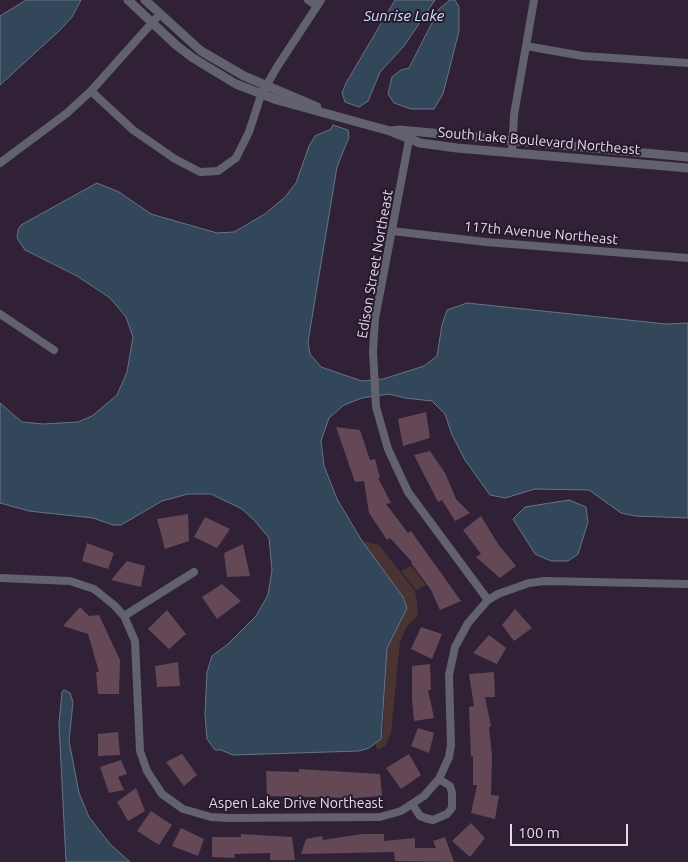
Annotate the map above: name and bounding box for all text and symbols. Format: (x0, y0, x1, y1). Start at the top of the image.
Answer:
water label: Sunrise Lake (364, 7, 444, 25)
street label: South Lake Boulevard Northeast (437, 124, 641, 158)
street label: Edison Street Northeast (354, 188, 396, 340)
street label: 117th Avenue Northeast (463, 218, 619, 248)
street label: Aspen Lake Drive Northeast (209, 795, 383, 811)
scale bar (513, 814, 630, 846)
text: 100 m (518, 824, 560, 841)

